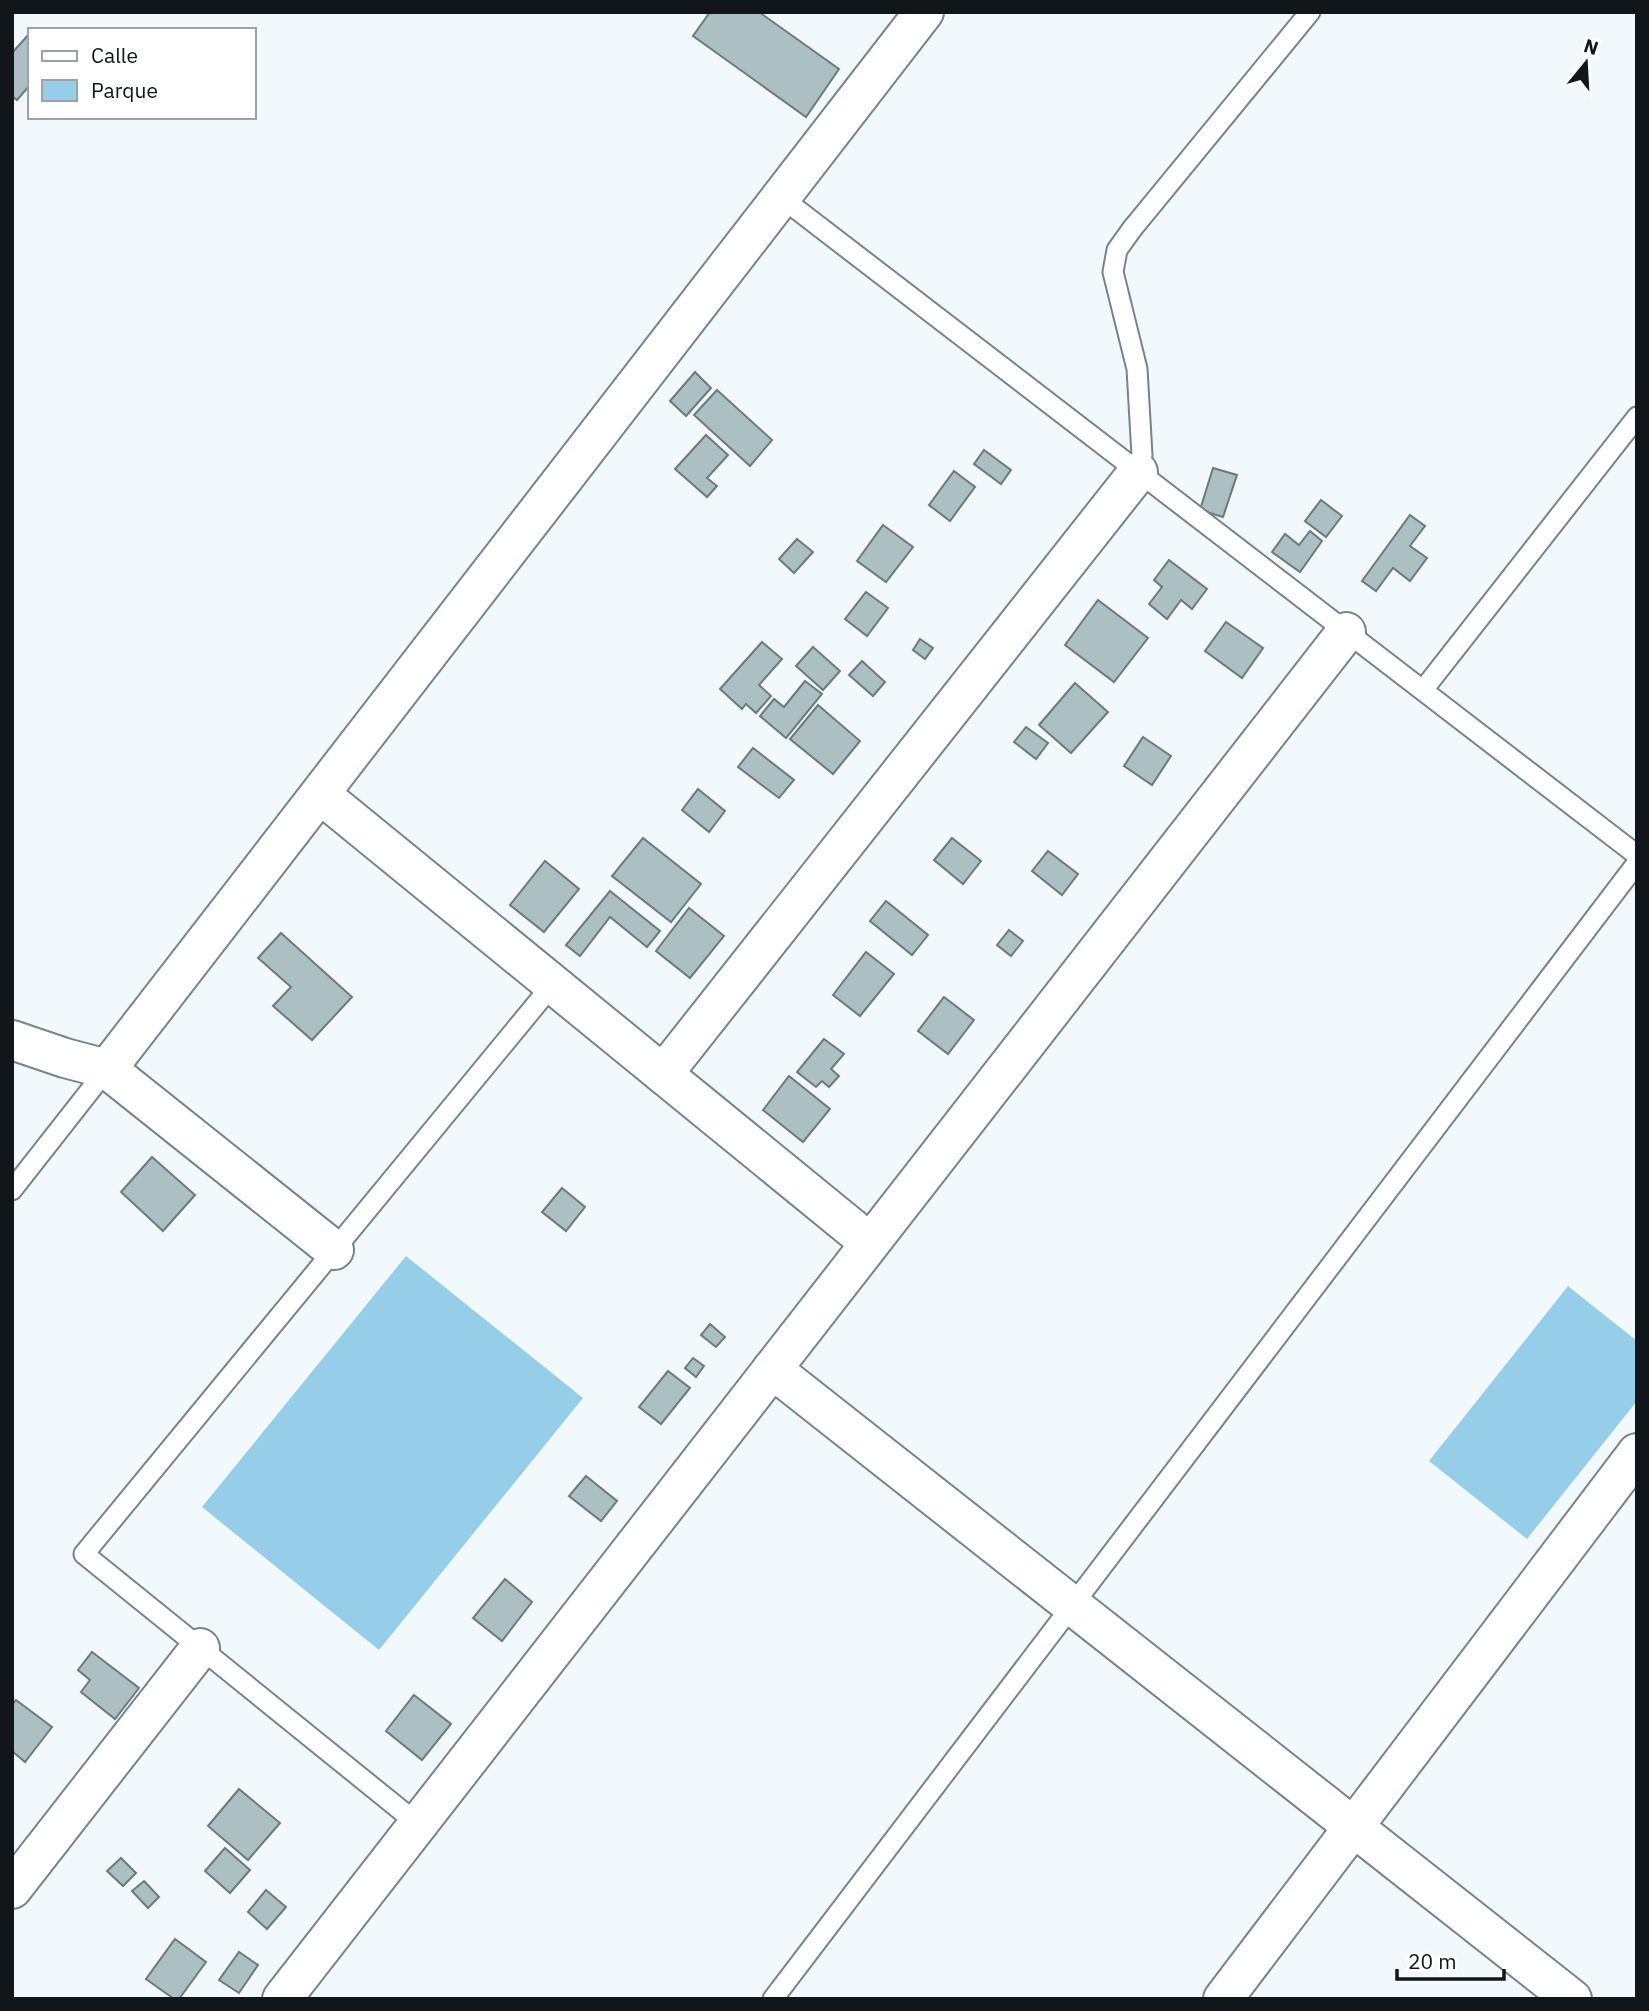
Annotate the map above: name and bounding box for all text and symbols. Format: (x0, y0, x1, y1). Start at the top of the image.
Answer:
legend (28, 28, 256, 119)
north arrow (1551, 28, 1621, 98)
text: N (1581, 33, 1602, 60)
text: Calle (91, 41, 138, 69)
text: Parque (91, 76, 158, 104)
scale bar (1397, 1938, 1504, 1982)
text: 20 m (1408, 1947, 1457, 1975)

